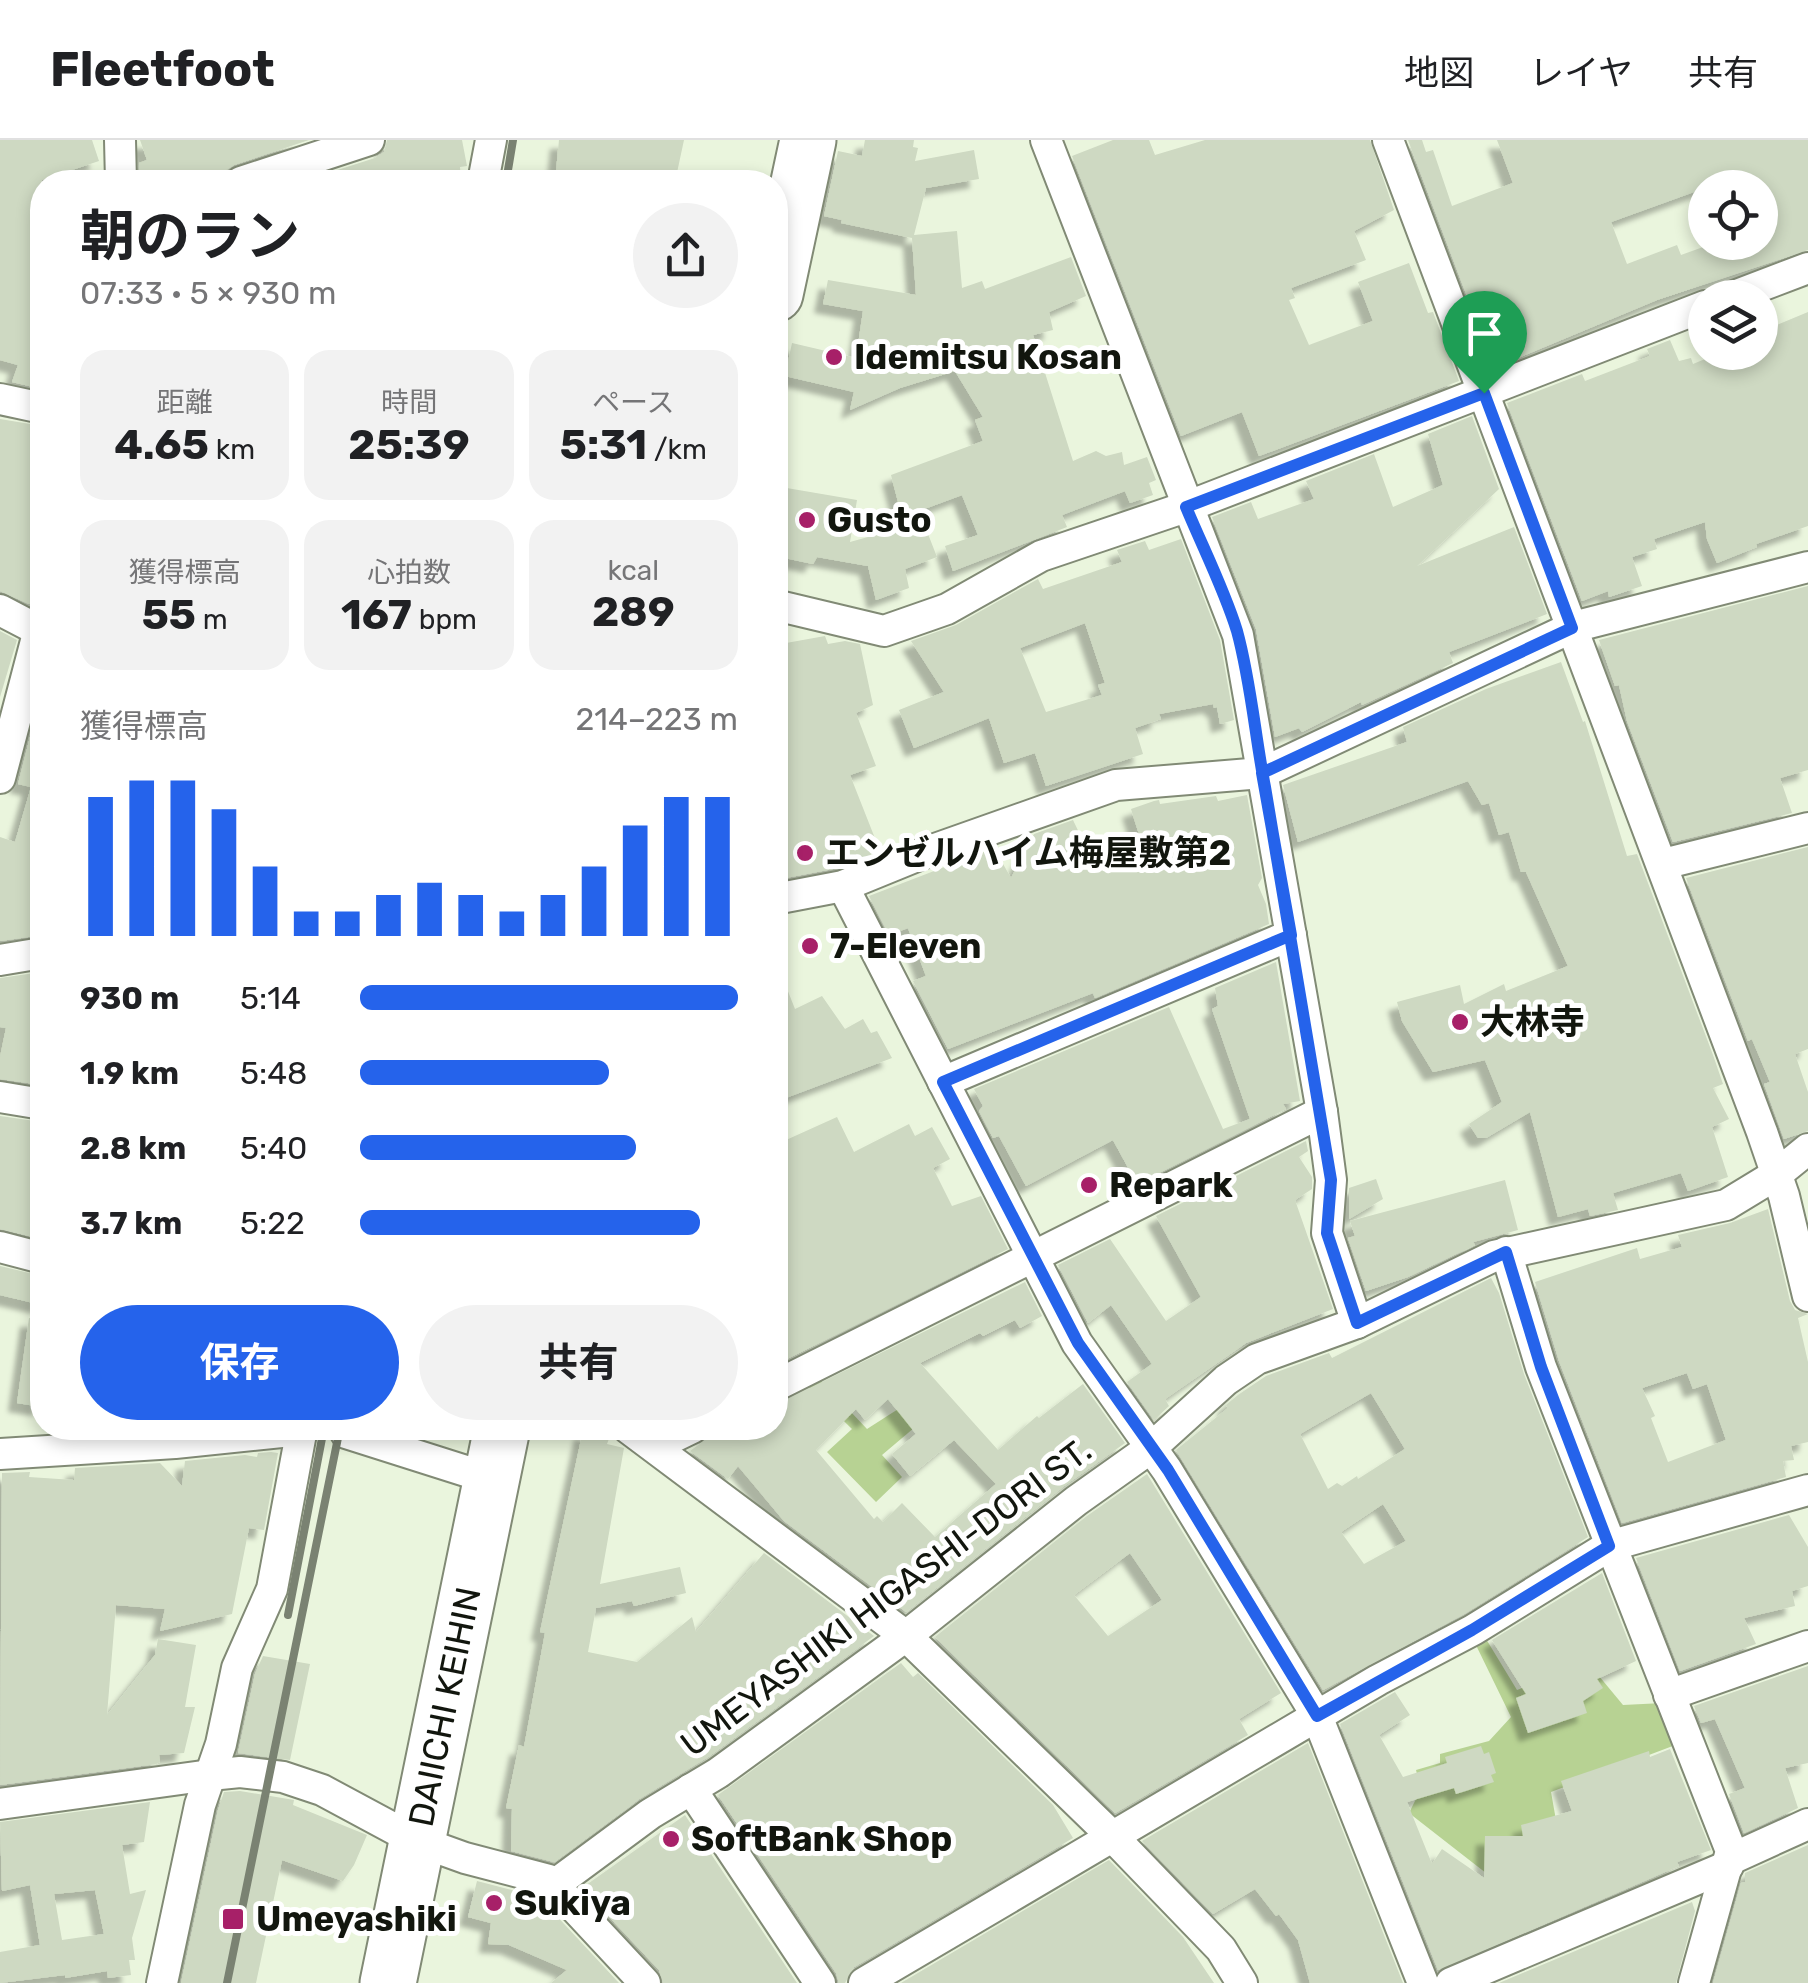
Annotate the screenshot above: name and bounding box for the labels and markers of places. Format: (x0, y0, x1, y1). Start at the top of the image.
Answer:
pin (1442, 291, 1527, 394)
place label: Idemitsu Kosan (854, 336, 1122, 378)
marker: Idemitsu Kosan (823, 346, 845, 368)
place label: Gusto (827, 499, 932, 541)
marker: Gusto (796, 509, 818, 531)
place label: エンゼルハイム梅屋敷第2 (825, 832, 1231, 874)
marker: エンゼルハイム梅屋敷第2 (794, 842, 816, 864)
place label: 7-Eleven (830, 925, 982, 967)
marker: 7-Eleven (799, 935, 821, 957)
place label: 大林寺 (1480, 1001, 1585, 1043)
marker: 大林寺 (1449, 1011, 1471, 1033)
place label: Repark (1109, 1164, 1233, 1206)
marker: Repark (1078, 1174, 1100, 1196)
place label: SoftBank Shop (691, 1818, 952, 1860)
marker: SoftBank Shop (660, 1828, 682, 1850)
place label: Sukiya (514, 1882, 631, 1924)
marker: Sukiya (483, 1892, 505, 1914)
place label: Umeyashiki (256, 1898, 457, 1940)
marker: Umeyashiki (220, 1906, 246, 1932)

